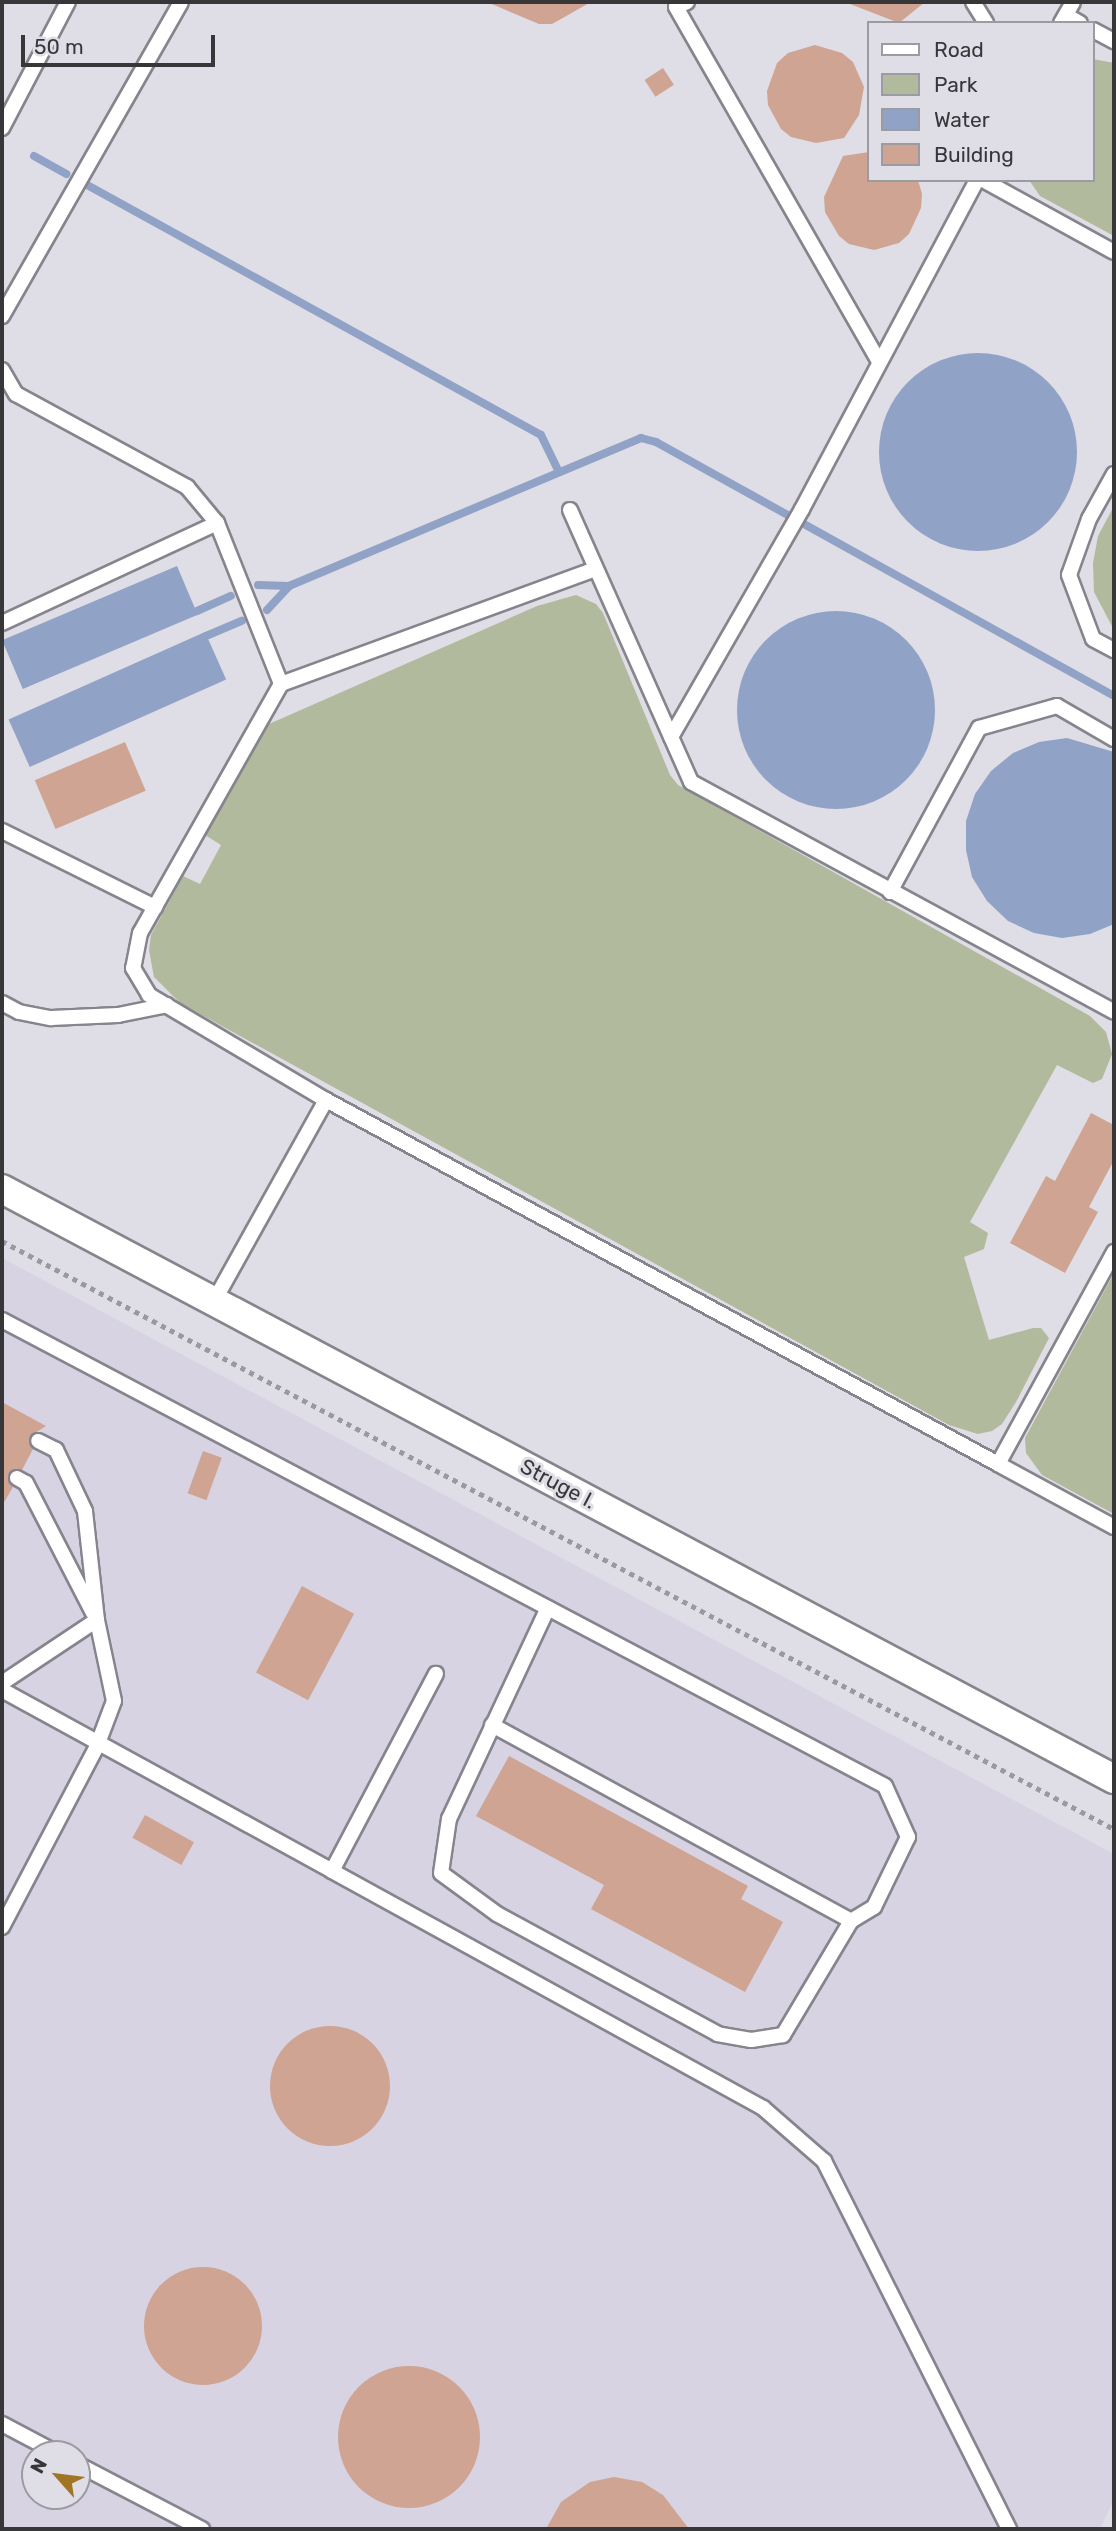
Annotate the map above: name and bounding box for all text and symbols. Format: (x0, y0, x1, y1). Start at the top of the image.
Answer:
scale bar (24, 21, 219, 65)
legend (867, 21, 1095, 182)
text: 50 m (34, 34, 84, 59)
text: Road (934, 37, 984, 62)
text: Park (934, 72, 978, 97)
text: Water (934, 107, 990, 132)
text: Building (934, 142, 1014, 167)
street label: Struge I. (516, 1454, 600, 1514)
north arrow (21, 2440, 91, 2510)
text: N (25, 2454, 52, 2477)

